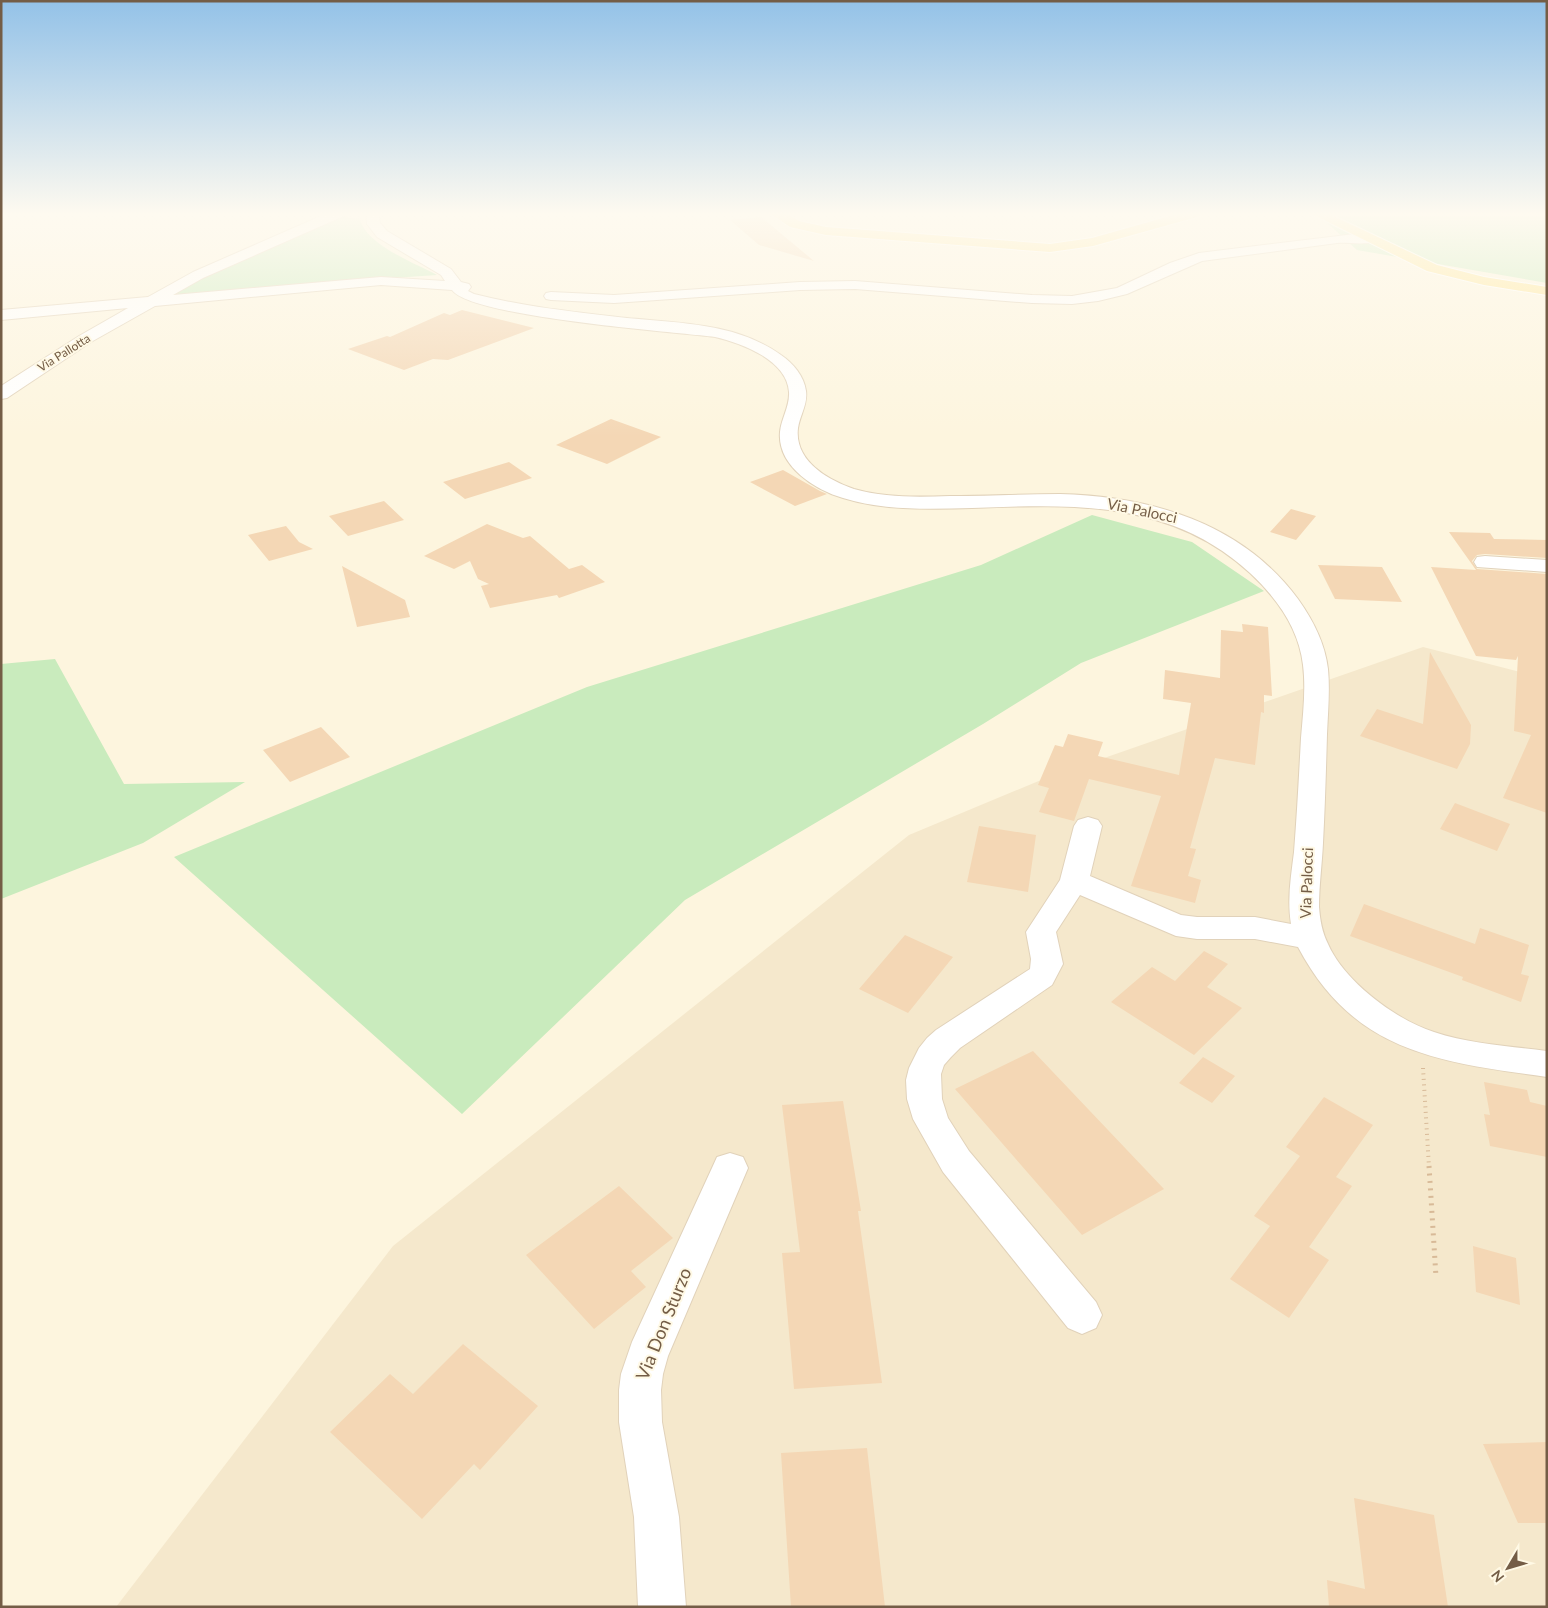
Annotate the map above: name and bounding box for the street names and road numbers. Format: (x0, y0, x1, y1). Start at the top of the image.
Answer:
street label: Via Pallotta (35, 330, 93, 375)
street label: Via Palocci (1106, 494, 1179, 526)
street label: Via Palocci (1296, 847, 1316, 919)
street label: Via Don Sturzo (631, 1264, 696, 1383)

